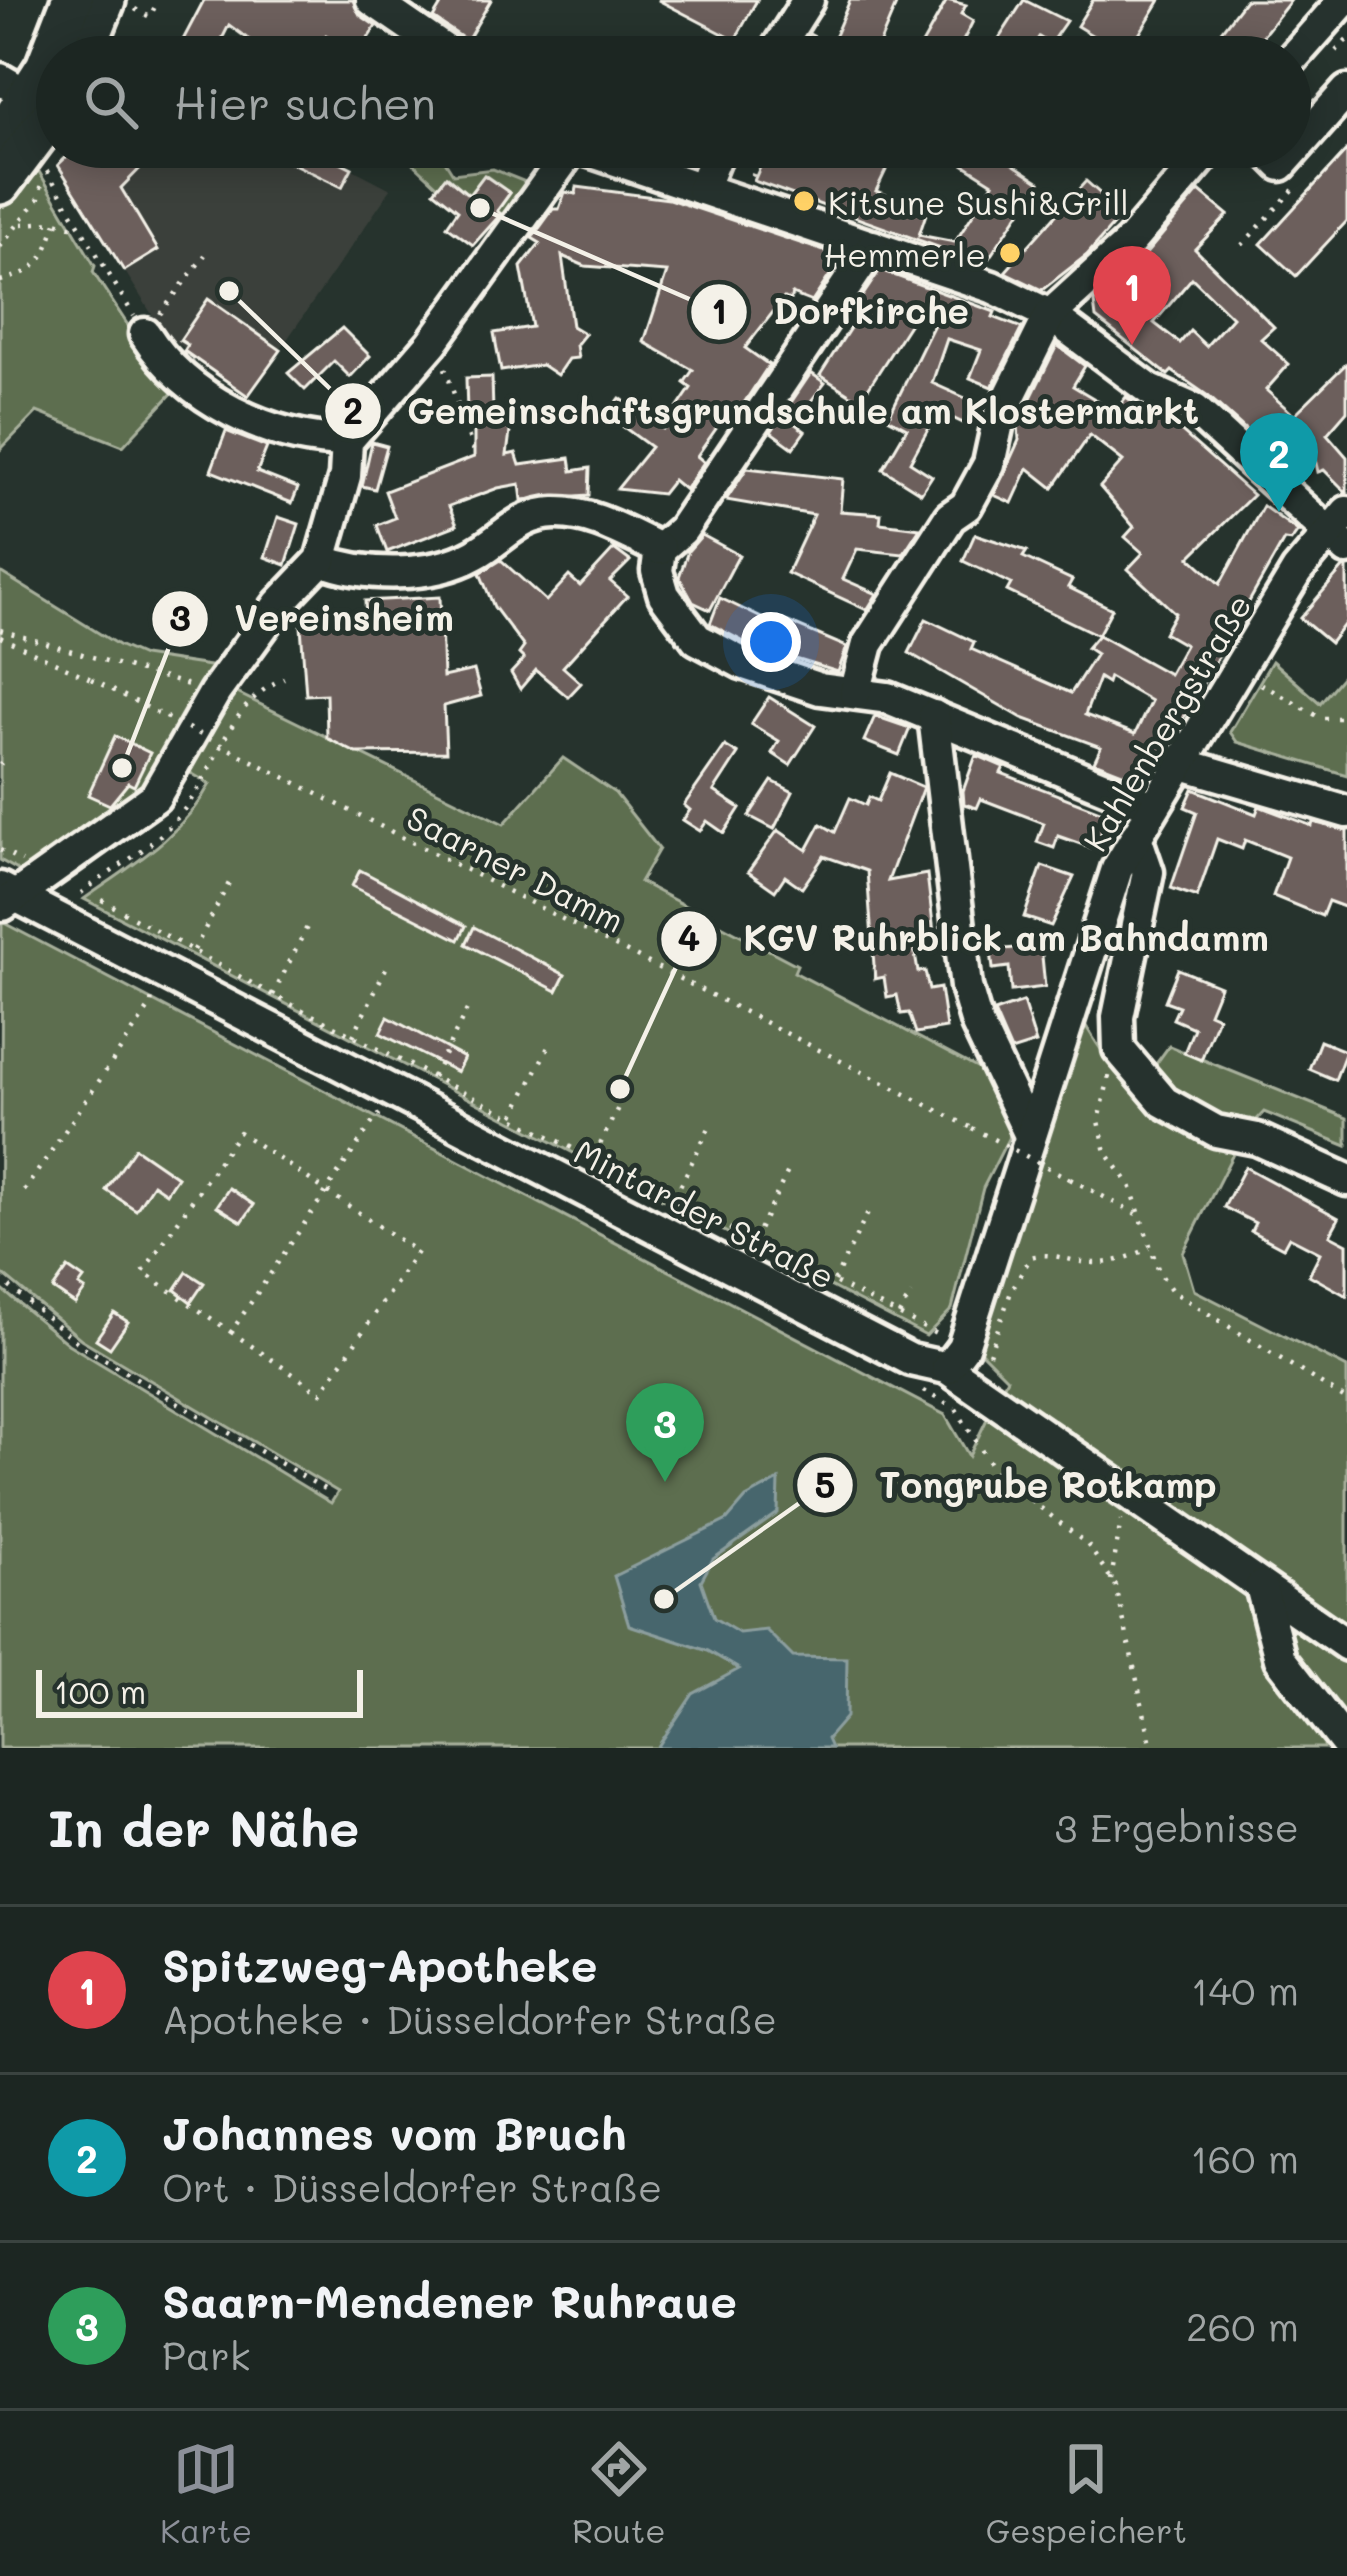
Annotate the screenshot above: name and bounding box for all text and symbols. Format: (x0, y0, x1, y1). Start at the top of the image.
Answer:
search box (36, 36, 1311, 168)
icon: search (78, 69, 144, 135)
text: Hier suchen (174, 73, 436, 131)
place label: Kitsune Sushi&Grill (828, 180, 1129, 223)
marker: Kitsune Sushi&Grill (791, 188, 817, 214)
place label: Hemmerle (824, 232, 986, 275)
marker: Hemmerle (997, 240, 1023, 266)
pin: 1 (1093, 246, 1171, 345)
callout: Dorfkirche (689, 276, 993, 348)
text: 1 (711, 286, 727, 333)
text: Dorfkirche (773, 286, 969, 333)
callout: Gemeinschaftsgrundschule am Klostermarkt (323, 375, 1223, 447)
text: 2 (343, 386, 363, 433)
text: Gemeinschaftsgrundschule am Klostermarkt (407, 386, 1199, 433)
pin: 2 (1240, 413, 1318, 512)
callout: Vereinsheim (150, 583, 478, 655)
street label: Kahlenbergstraße (1072, 586, 1260, 858)
text: 3 (169, 593, 191, 640)
text: Vereinsheim (234, 593, 454, 640)
your location (741, 612, 801, 672)
street label: Saarner Damm (400, 795, 632, 941)
callout: KGV Ruhrblick am Bahndamm (659, 903, 1292, 975)
text: 4 (678, 913, 700, 960)
text: KGV Ruhrblick am Bahndamm (743, 913, 1269, 960)
street label: Mintarder Straße (568, 1129, 842, 1297)
pin: 3 (626, 1383, 704, 1482)
callout: Tongrube Rotkamp (795, 1449, 1240, 1521)
text: 5 (814, 1460, 836, 1507)
text: Tongrube Rotkamp (879, 1460, 1217, 1507)
scale bar (36, 1664, 363, 1717)
text: 100 m (54, 1669, 146, 1712)
text: In der Nähe (48, 1793, 359, 1860)
text: 3 Ergebnisse (1055, 1801, 1299, 1852)
text: Spitzweg-Apotheke (162, 1935, 597, 1993)
text: 1 (78, 1964, 96, 2015)
text: 140 m (1191, 1964, 1299, 2015)
text: Apotheke · Düsseldorfer Straße (162, 1993, 777, 2044)
text: Johannes vom Bruch (162, 2103, 626, 2161)
text: 2 (76, 2132, 98, 2183)
text: 160 m (1190, 2132, 1299, 2183)
text: Ort · Düsseldorfer Straße (162, 2161, 662, 2212)
text: Saarn-Mendener Ruhraue (162, 2271, 737, 2329)
text: 3 (75, 2300, 99, 2351)
text: 260 m (1186, 2300, 1299, 2351)
text: Park (162, 2329, 250, 2380)
tab: Karte (160, 2436, 252, 2551)
tab: Route (572, 2436, 666, 2551)
tab: Gespeichert (986, 2436, 1187, 2551)

